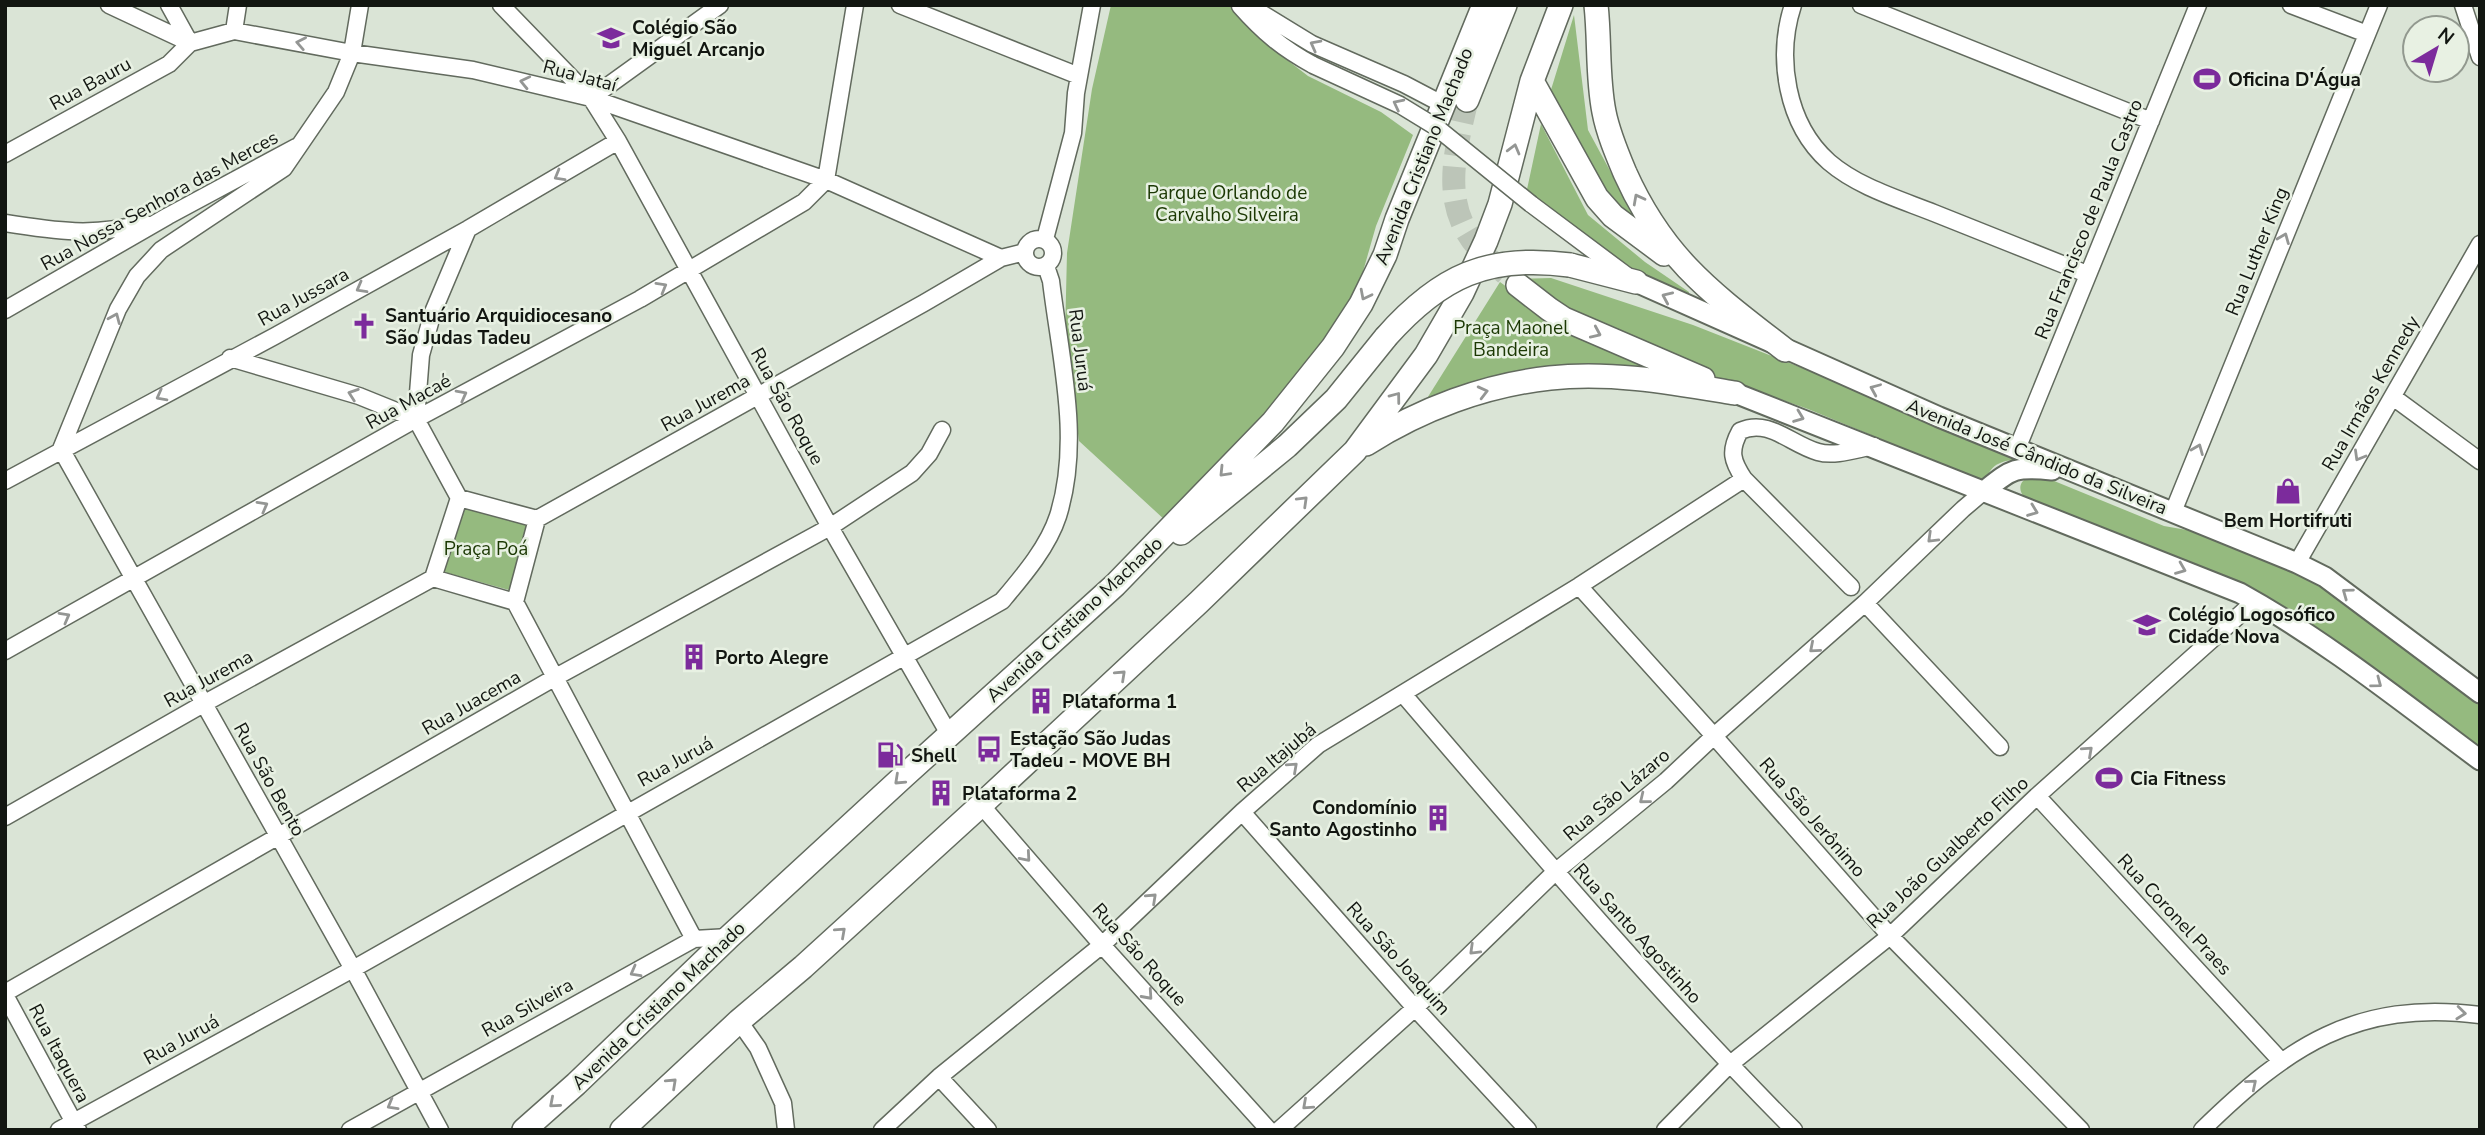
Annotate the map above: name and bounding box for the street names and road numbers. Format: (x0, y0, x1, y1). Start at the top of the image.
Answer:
street label: Avenida Cristiano Machado (1368, 44, 1480, 269)
street label: Rua Bauru (45, 51, 136, 117)
street label: Rua Jataí (540, 54, 621, 99)
street label: Rua Francisco de Paula Castro (2029, 95, 2149, 343)
street label: Rua Nossa Senhora das Merces (36, 125, 283, 277)
street label: Rua Luther King (2219, 183, 2295, 320)
street label: Rua Jussara (253, 261, 354, 333)
street label: Rua Juruá (1062, 308, 1098, 393)
street label: Rua Irmãos Kennedy (2316, 311, 2426, 476)
street label: Rua São Roque (744, 343, 830, 470)
street label: Rua Macaé (361, 368, 456, 436)
street label: Rua Jurema (656, 368, 755, 438)
street label: Avenida José Cândido da Silveira (1902, 393, 2171, 521)
street label: Avenida Cristiano Machado (981, 531, 1169, 708)
street label: Rua Jurema (159, 644, 258, 714)
street label: Rua Juacema (417, 664, 526, 742)
street label: Rua Itajubá (1231, 717, 1322, 799)
street label: Rua São Bento (227, 718, 311, 841)
street label: Rua Juruá (633, 730, 718, 793)
street label: Rua São Lázaro (1558, 742, 1676, 847)
street label: Rua São Jerônimo (1753, 752, 1872, 883)
street label: Rua João Gualberto Filho (1861, 771, 2034, 935)
street label: Rua Coronel Praes (2111, 848, 2237, 981)
street label: Rua Santo Agostinho (1567, 858, 1707, 1009)
street label: Rua São Joaquim (1340, 896, 1456, 1021)
street label: Rua São Roque (1086, 898, 1193, 1012)
street label: Avenida Cristiano Machado (566, 916, 751, 1096)
street label: Rua Silveira (477, 972, 578, 1044)
street label: Rua Itaquera (22, 999, 96, 1107)
street label: Rua Juruá (139, 1008, 224, 1071)

